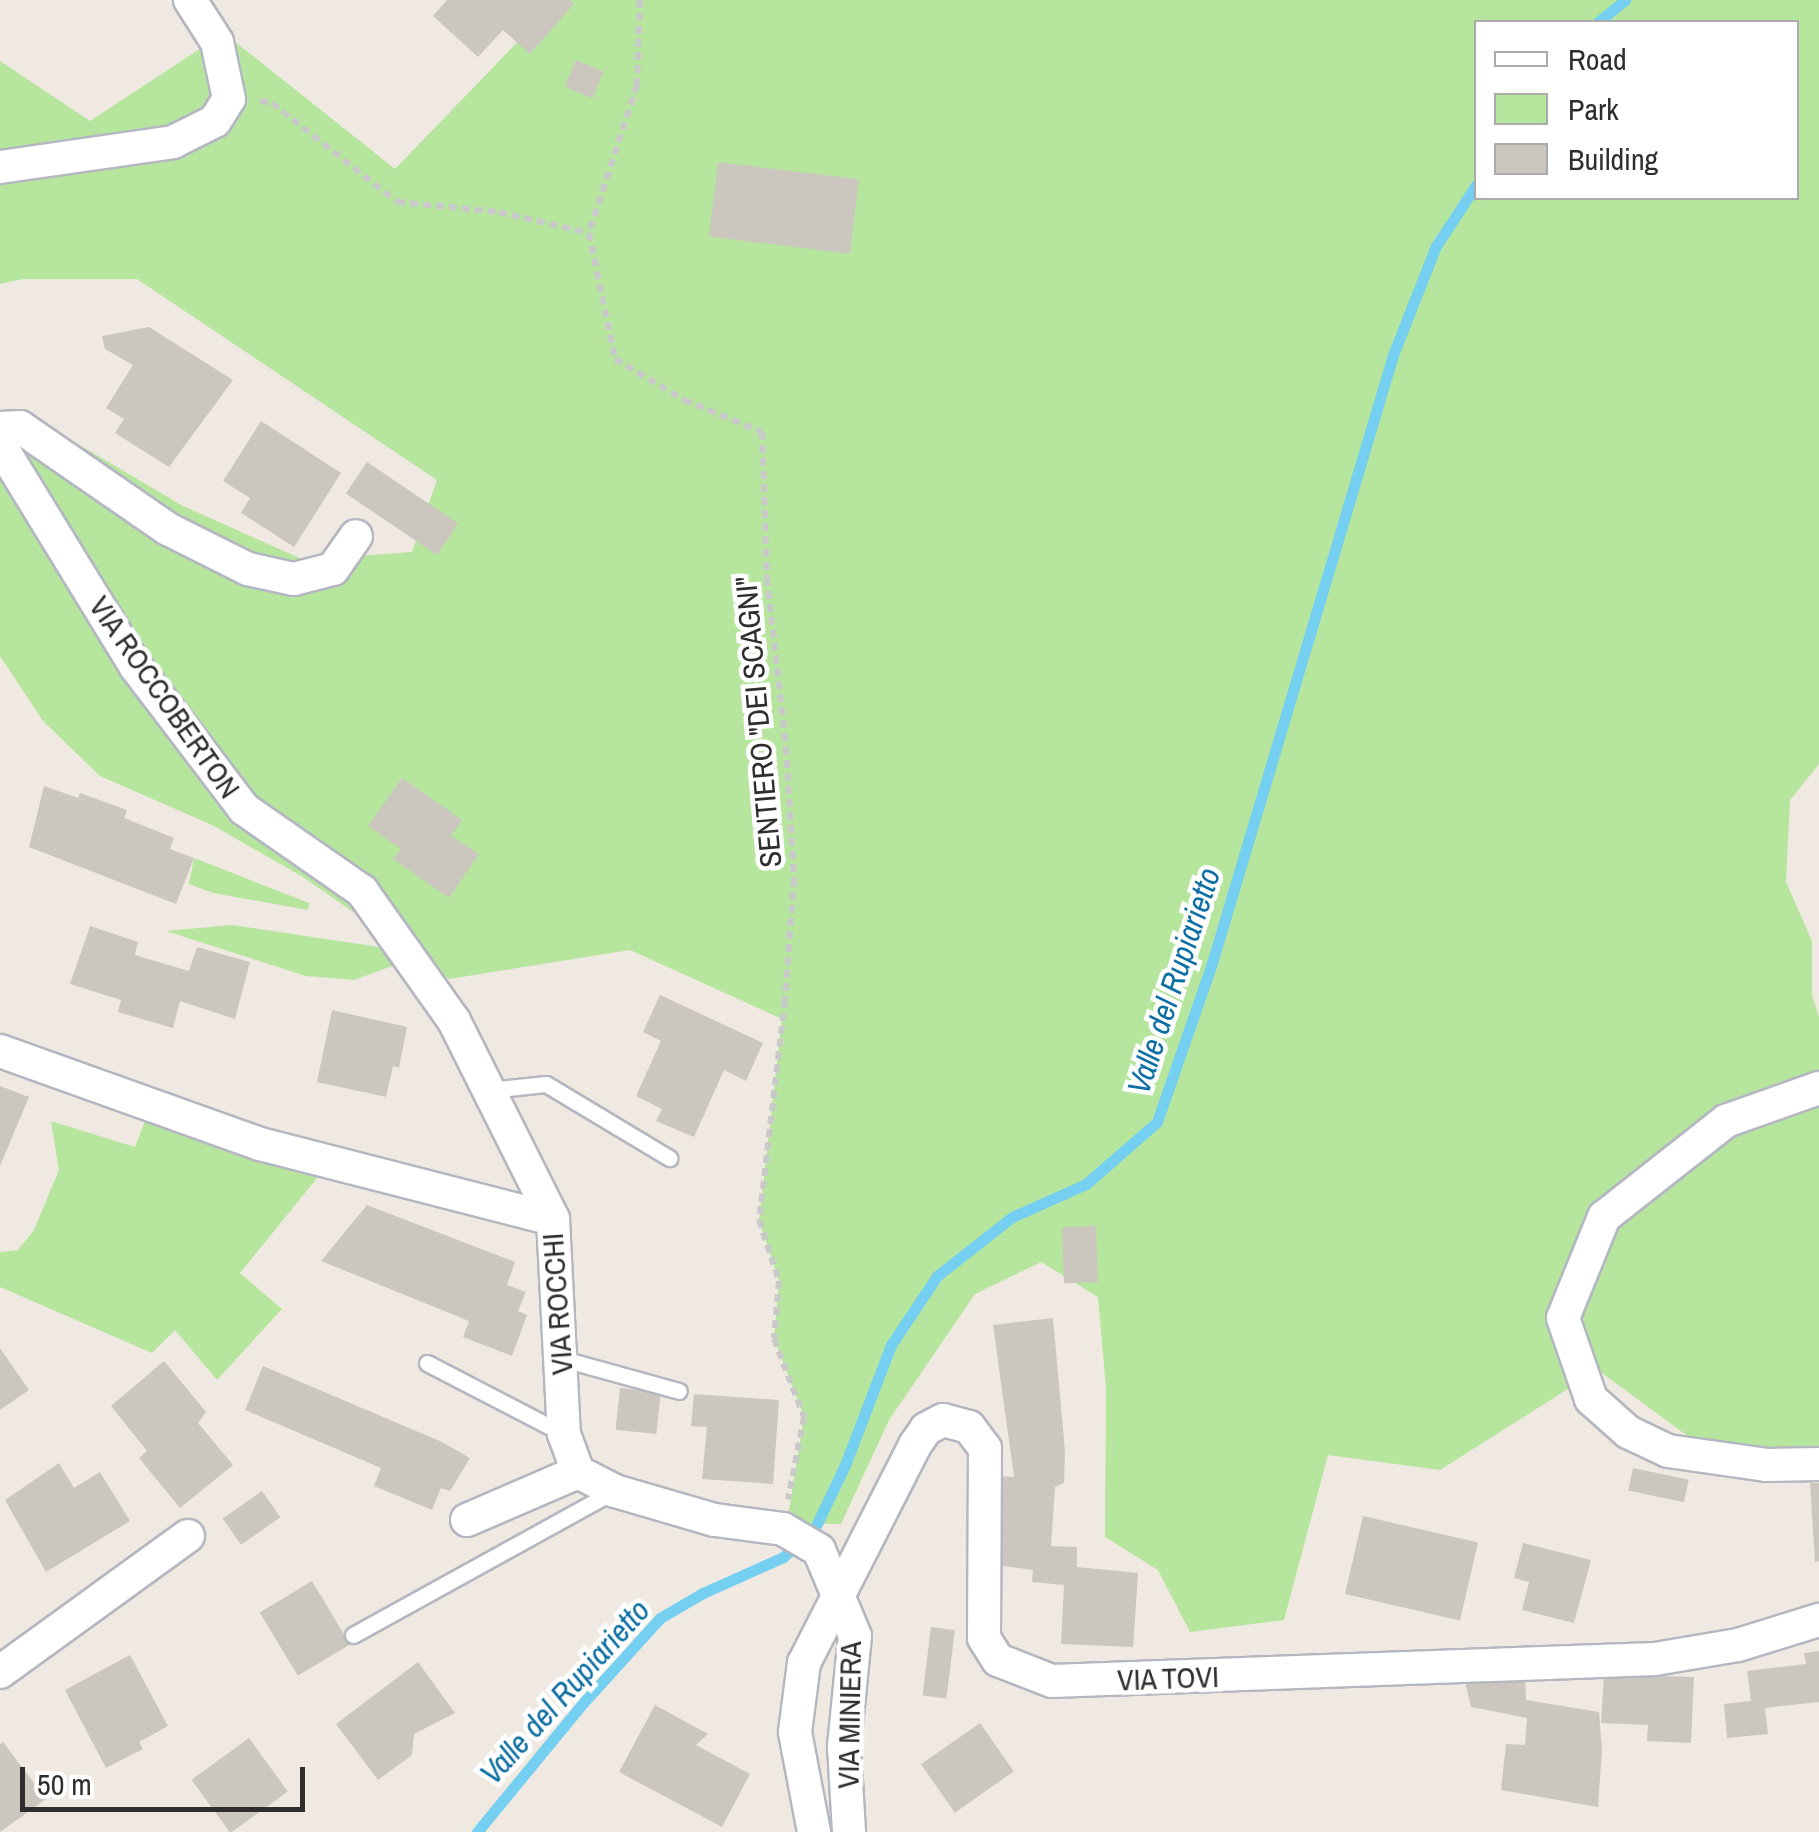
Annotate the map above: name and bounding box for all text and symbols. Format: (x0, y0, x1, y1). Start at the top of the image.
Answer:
legend (1474, 20, 1799, 200)
text: Road (1568, 39, 1627, 79)
text: Park (1568, 89, 1619, 129)
text: Building (1568, 139, 1658, 179)
street label: SENTIERO "DEI SCAGNI" (727, 575, 789, 869)
street label: VIA ROCCOBERTON (82, 588, 248, 806)
water label: Valle del Rupiarietto (1119, 863, 1229, 1099)
street label: VIA ROCCHI (534, 1231, 580, 1377)
water label: Valle del Rupiarietto (472, 1592, 658, 1792)
street label: VIA MINIERA (830, 1640, 868, 1790)
street label: VIA TOVI (1116, 1658, 1220, 1698)
scale bar (25, 1747, 310, 1809)
text: 50 m (37, 1764, 92, 1804)

